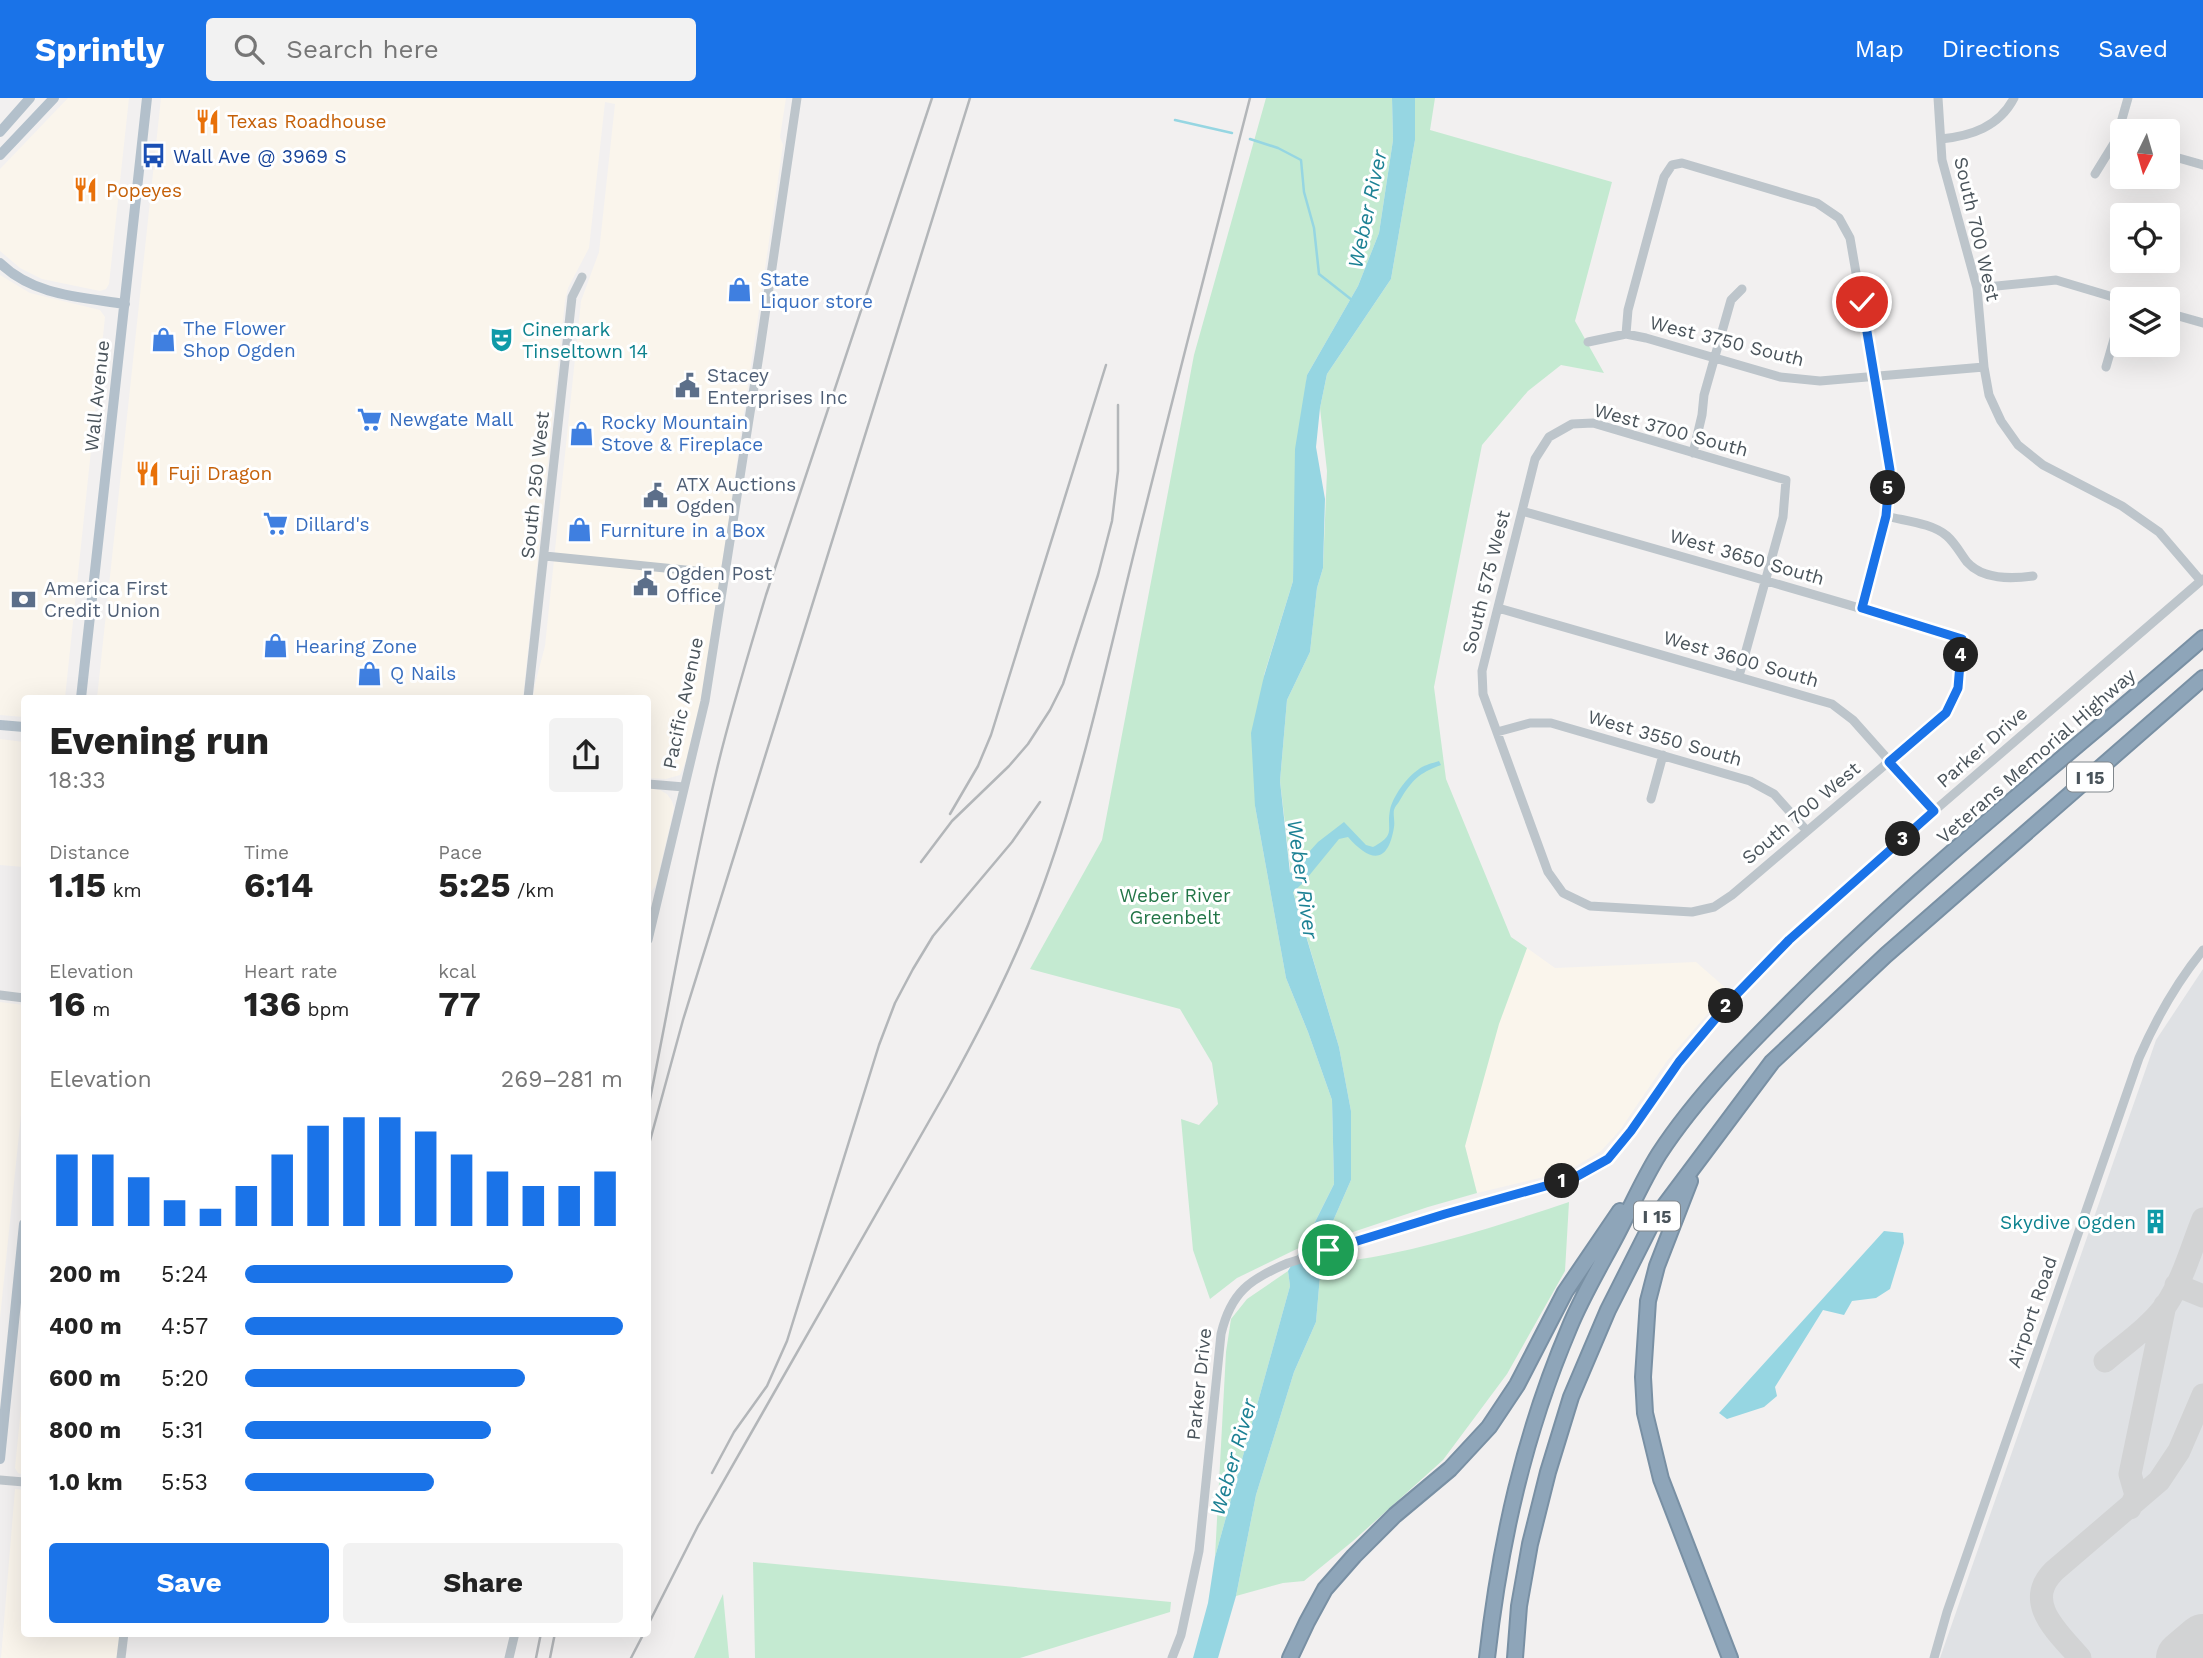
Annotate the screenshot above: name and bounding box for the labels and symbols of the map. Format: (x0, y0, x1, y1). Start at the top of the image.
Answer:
restaurant icon: Texas Roadhouse (193, 107, 221, 135)
place label: Texas Roadhouse (227, 110, 386, 133)
north arrow (2110, 119, 2180, 189)
bus stop icon: Wall Ave @ 3969 S (139, 142, 167, 170)
place label: Wall Ave @ 3969 S (173, 145, 347, 168)
water label: Weber River (1342, 147, 1392, 270)
street label: South 700 West (1949, 155, 2005, 303)
restaurant icon: Popeyes (72, 176, 100, 204)
place label: Popeyes (106, 179, 182, 202)
place label: State Liquor store (760, 268, 873, 313)
pin (1832, 272, 1892, 332)
shop icon: State Liquor store (726, 276, 754, 304)
street label: West 3750 South (1647, 311, 1807, 371)
place label: The Flower Shop Ogden (183, 317, 296, 362)
place label: Cinemark Tinseltown 14 (522, 318, 648, 363)
shop icon: The Flower Shop Ogden (149, 325, 177, 353)
theatre icon: Cinemark Tinseltown 14 (488, 326, 516, 354)
street label: Wall Avenue (80, 339, 114, 453)
place label: Stacey Enterprises Inc (707, 364, 848, 409)
public building icon: Stacey Enterprises Inc (673, 372, 701, 400)
street label: West 3700 South (1591, 398, 1751, 462)
supermarket icon: Newgate Mall (355, 405, 383, 433)
place label: Newgate Mall (389, 408, 514, 431)
street label: South 250 West (516, 410, 554, 560)
place label: Rocky Mountain Stove & Fireplace (601, 411, 763, 456)
shop icon: Rocky Mountain Stove & Fireplace (567, 419, 595, 447)
restaurant icon: Fuji Dragon (134, 459, 162, 487)
place label: Fuji Dragon (168, 462, 272, 485)
pin: 5 (1870, 470, 1906, 506)
place label: ATX Auctions Ogden (676, 473, 796, 518)
public building icon: ATX Auctions Ogden (642, 481, 670, 509)
street label: South 575 West (1457, 508, 1515, 656)
supermarket icon: Dillard's (261, 510, 289, 538)
place label: Dillard's (295, 513, 370, 536)
shop icon: Furniture in a Box (566, 516, 594, 544)
place label: Furniture in a Box (600, 519, 765, 542)
street label: West 3650 South (1667, 524, 1827, 590)
place label: Ogden Post Office (666, 562, 772, 607)
public building icon: Ogden Post Office (632, 570, 660, 598)
place label: America First Credit Union (44, 577, 168, 622)
bank icon: America First Credit Union (10, 585, 38, 613)
street label: West 3600 South (1661, 626, 1821, 692)
shop icon: Hearing Zone (261, 632, 289, 660)
place label: Hearing Zone (295, 635, 417, 658)
street label: Pacific Avenue (658, 635, 708, 771)
pin: 4 (1944, 638, 1979, 672)
shop icon: Q Nails (356, 659, 384, 687)
place label: Q Nails (390, 662, 456, 685)
street label: Veterans Memorial Highway (1932, 663, 2140, 849)
street label: Parker Drive (1932, 701, 2032, 793)
street label: West 3550 South (1585, 705, 1745, 771)
street label: South 700 West (1737, 757, 1865, 869)
road number: I 15 (2067, 762, 2113, 792)
water label: Weber River (1282, 818, 1324, 941)
pin: 3 (1885, 822, 1920, 856)
park label: Weber River Greenbelt (1119, 884, 1231, 929)
pin: 2 (1708, 988, 1744, 1024)
pin: 1 (1544, 1164, 1580, 1198)
road number: I 15 (1634, 1202, 1680, 1231)
building icon: Skydive Ogden (2142, 1208, 2170, 1236)
place label: Skydive Ogden (2000, 1211, 2136, 1234)
pin (1298, 1220, 1358, 1280)
street label: Airport Road (2002, 1253, 2062, 1371)
street label: Parker Drive (1182, 1327, 1216, 1441)
water label: Weber River (1204, 1395, 1262, 1518)

